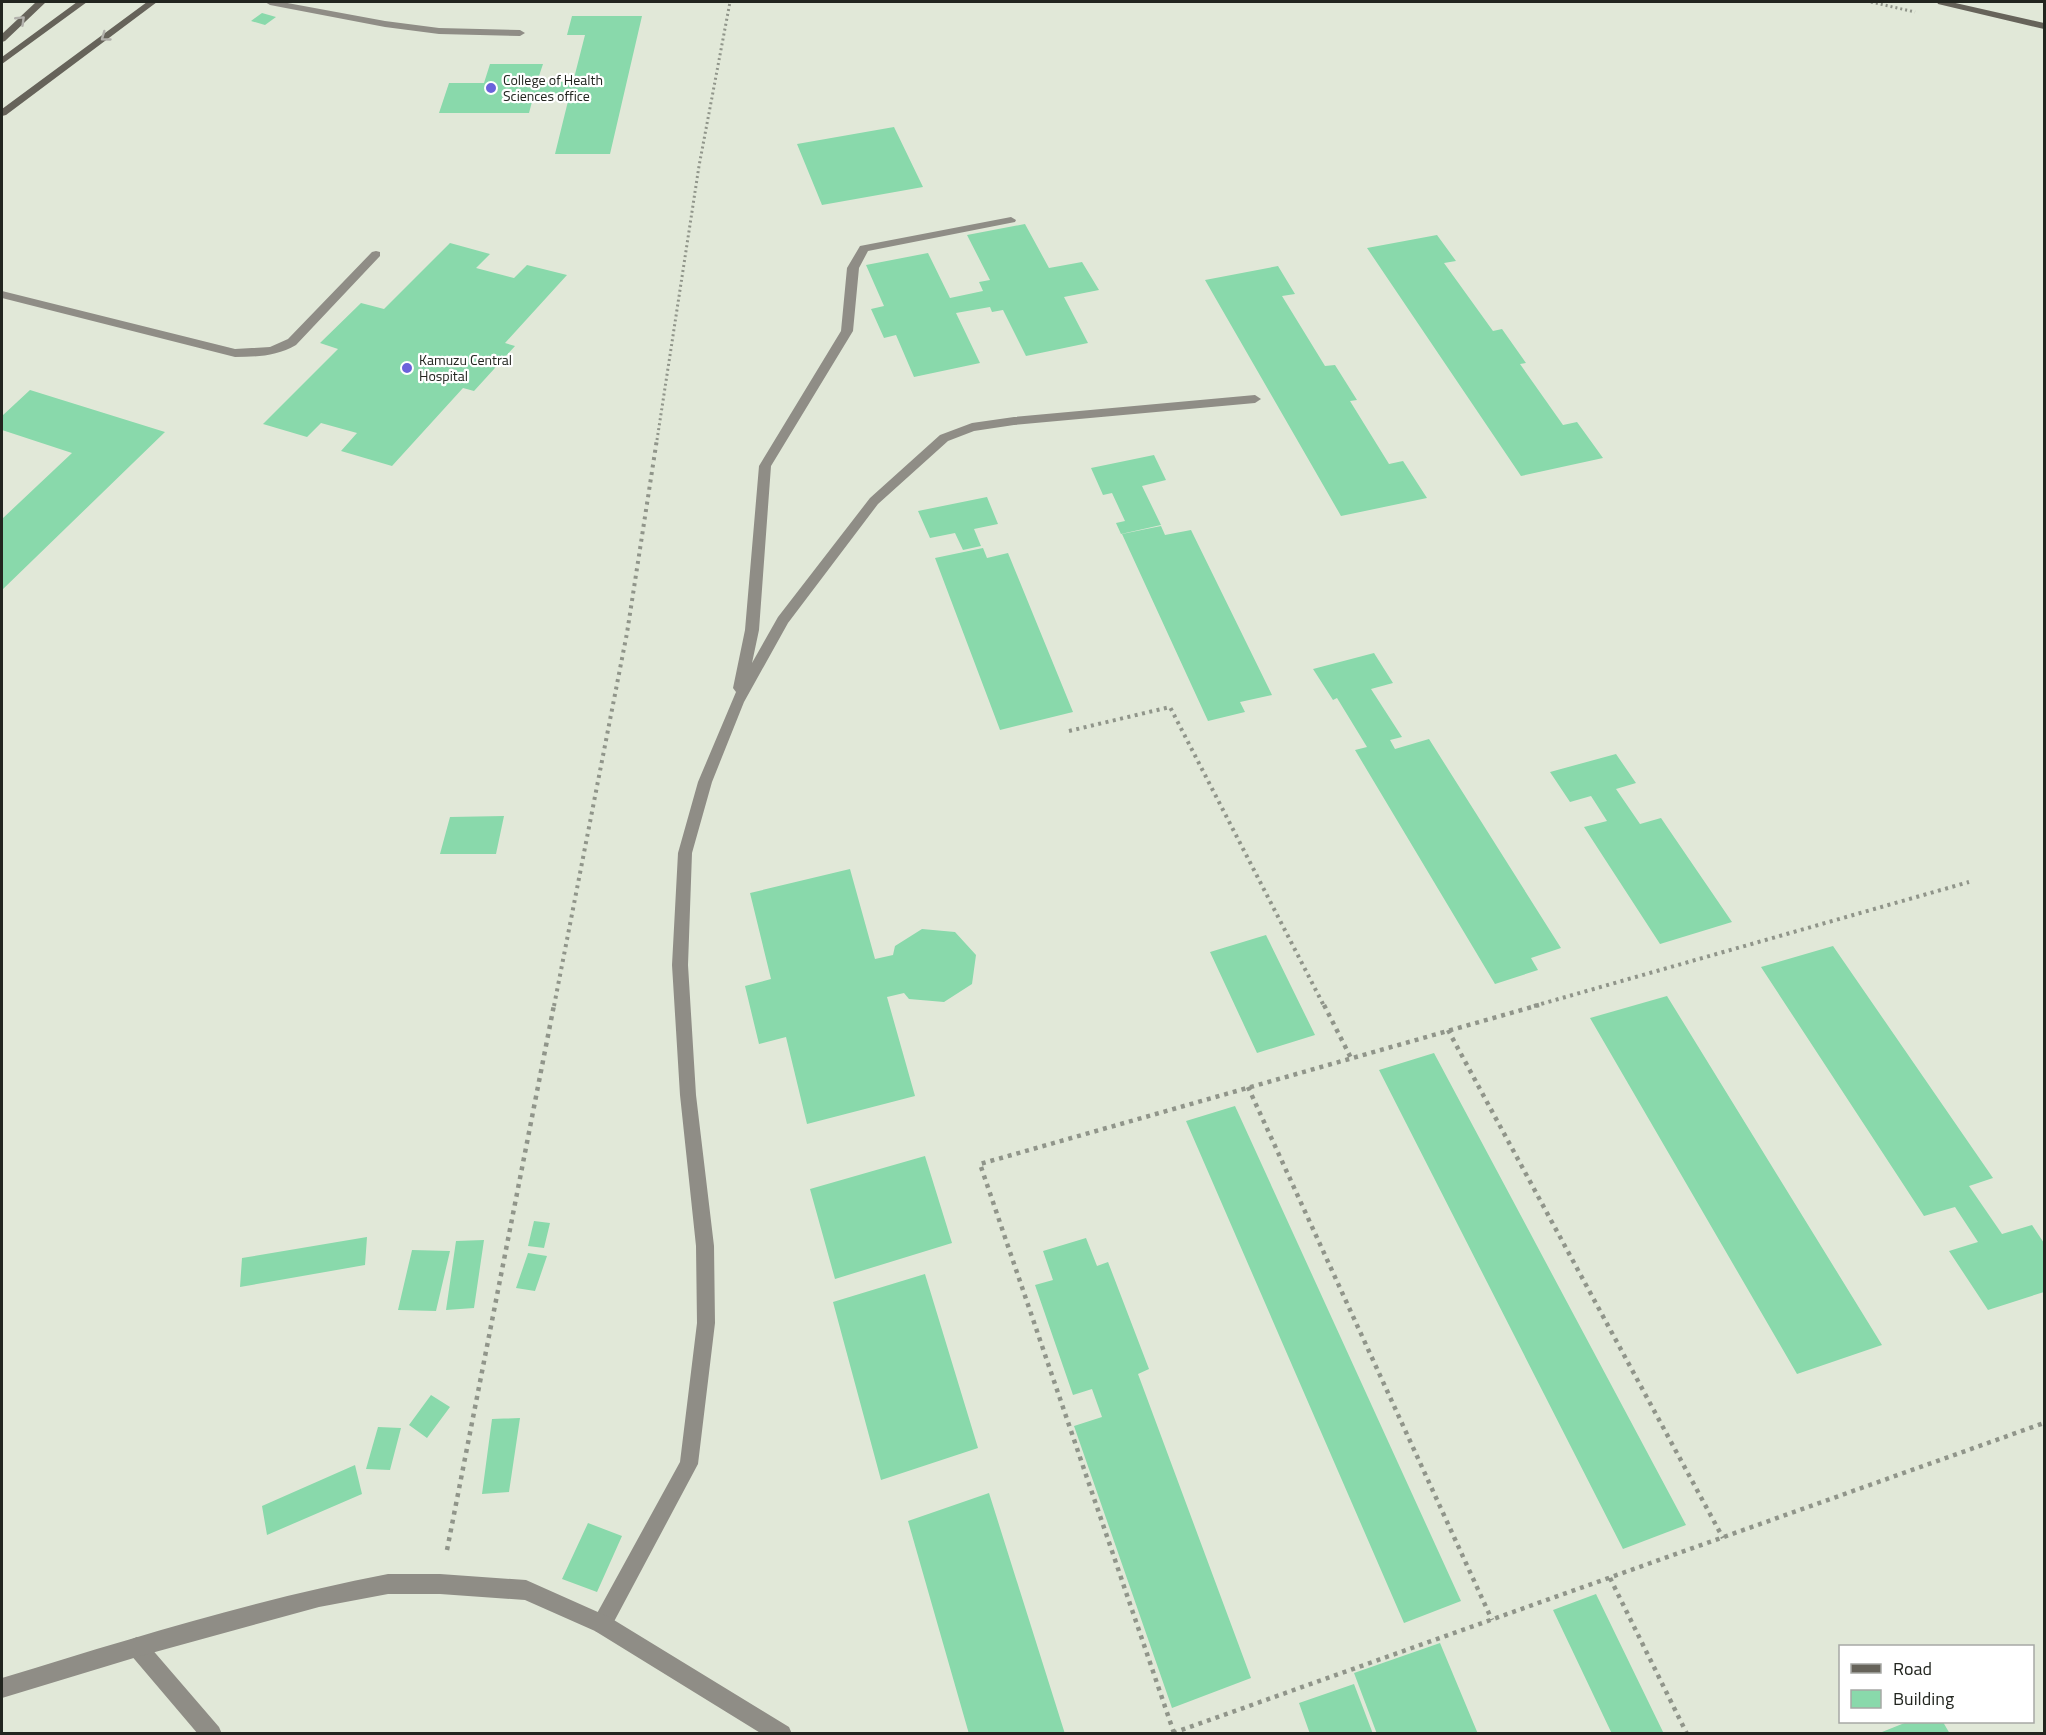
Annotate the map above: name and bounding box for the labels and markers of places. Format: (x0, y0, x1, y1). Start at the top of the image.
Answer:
place label: College of Health Sciences office (503, 69, 603, 106)
marker: College of Health Sciences office (484, 81, 498, 95)
place label: Kamuzu Central Hospital (419, 349, 512, 386)
marker: Kamuzu Central Hospital (400, 361, 414, 375)

